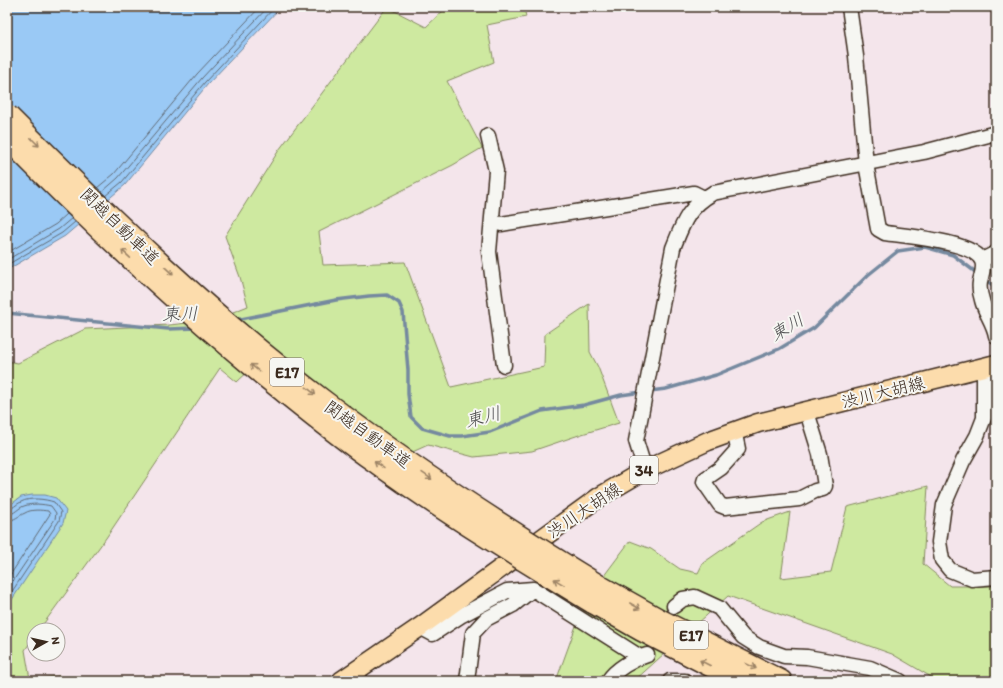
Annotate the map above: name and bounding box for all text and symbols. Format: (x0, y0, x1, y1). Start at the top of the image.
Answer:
one-way arrow (30, 138, 40, 147)
street label: 関越自動車道 (76, 183, 164, 269)
one-way arrow (121, 249, 131, 259)
one-way arrow (163, 267, 174, 276)
water label: 東川 (162, 302, 198, 326)
water label: 東川 (766, 308, 808, 346)
road number: E17 (270, 358, 304, 386)
one-way arrow (249, 363, 260, 372)
street label: 渋川大胡線 (839, 372, 927, 412)
one-way arrow (305, 387, 316, 395)
street label: 関越自動車道 (321, 396, 415, 472)
water label: 東川 (463, 402, 503, 432)
road number: 34 (630, 456, 658, 484)
one-way arrow (374, 461, 385, 469)
one-way arrow (421, 472, 432, 480)
street label: 渋川大胡線 (543, 478, 625, 542)
one-way arrow (553, 577, 565, 585)
one-way arrow (629, 603, 641, 610)
road number: E17 (674, 621, 708, 649)
north arrow (26, 622, 66, 662)
text: N (48, 636, 62, 645)
one-way arrow (700, 659, 712, 667)
one-way arrow (745, 663, 757, 670)

